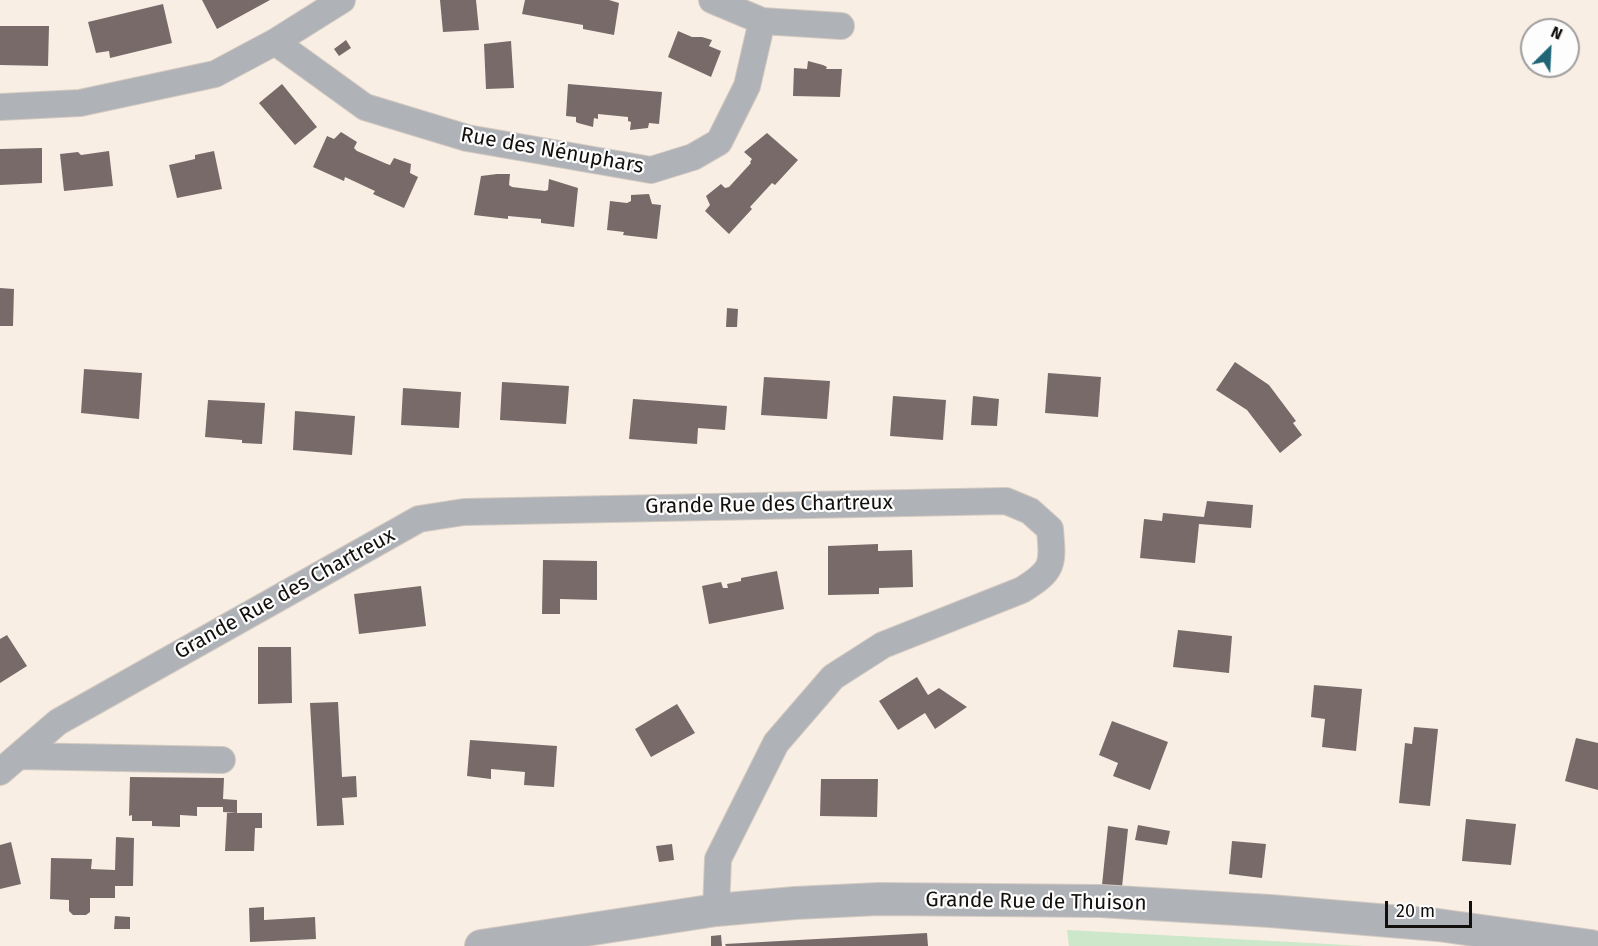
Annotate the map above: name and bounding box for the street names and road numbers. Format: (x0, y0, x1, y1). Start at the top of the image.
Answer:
street label: Rue des Nénuphars (459, 122, 645, 180)
street label: Grande Rue des Chartreux (645, 490, 893, 520)
street label: Grande Rue des Chartreux (171, 523, 399, 665)
street label: Grande Rue de Thuison (925, 887, 1147, 917)

